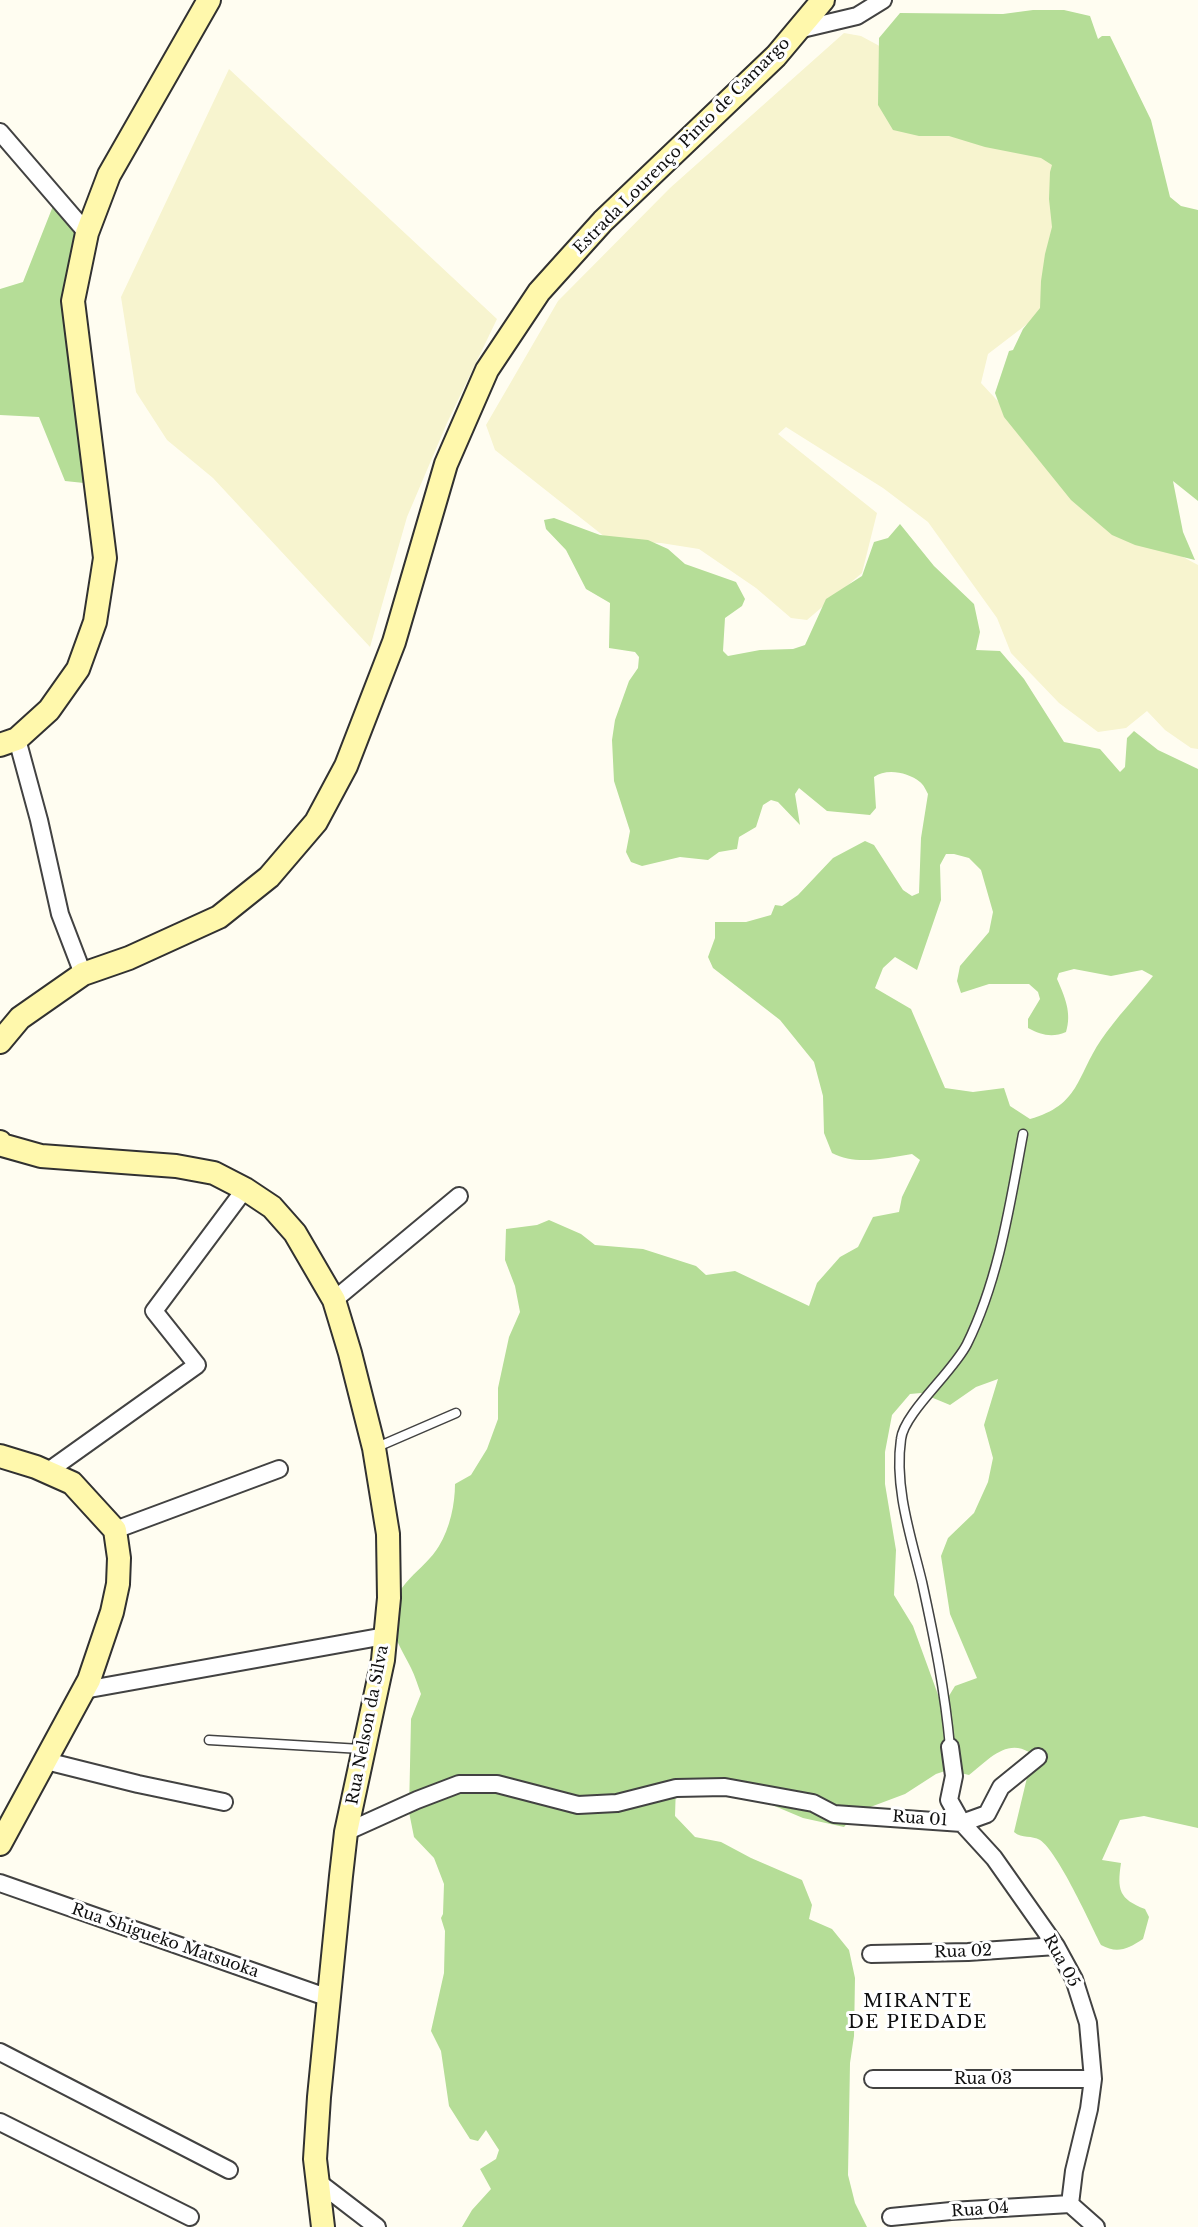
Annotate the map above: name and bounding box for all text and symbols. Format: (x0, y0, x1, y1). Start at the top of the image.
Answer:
street label: Estrada Lourenço Pinto de Camargo (570, 34, 794, 258)
street label: Rua Nelson da Silva (343, 1644, 393, 1806)
street label: Rua 01 (892, 1807, 948, 1831)
street label: Rua Shigueko Matsuoka (69, 1900, 261, 1982)
street label: Rua 05 (1039, 1931, 1083, 1991)
street label: Rua 02 (934, 1941, 992, 1963)
district label: MIRANTE DE PIEDADE (848, 1991, 988, 2034)
street label: Rua 03 (954, 2069, 1012, 2089)
street label: Rua 04 (951, 2198, 1009, 2222)

